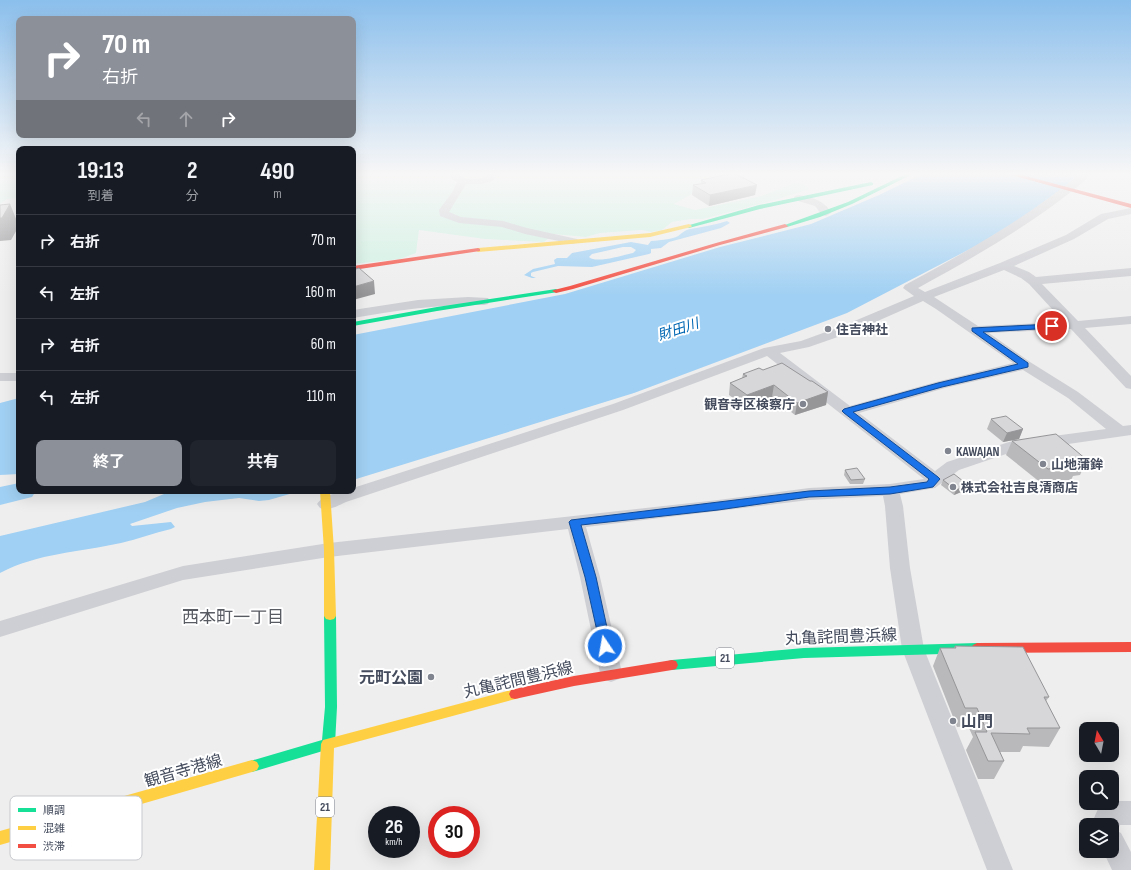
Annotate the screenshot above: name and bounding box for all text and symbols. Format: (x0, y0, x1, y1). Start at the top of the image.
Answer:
text: 70 m (102, 28, 150, 61)
icon: right (36, 32, 88, 84)
text: 右折 (102, 67, 138, 88)
icon: left (133, 108, 155, 130)
icon: ahead (175, 108, 197, 130)
icon: right (217, 108, 239, 130)
text: 19:13 (78, 156, 124, 185)
text: 2 (187, 156, 197, 185)
text: 490 (260, 157, 294, 186)
text: m (273, 186, 282, 202)
text: 到着 (88, 188, 114, 204)
text: 分 (186, 188, 199, 204)
icon: right (36, 230, 58, 252)
text: 70 m (311, 231, 336, 250)
text: 右折 (70, 233, 100, 252)
icon: left (36, 282, 58, 304)
text: 160 m (305, 283, 336, 302)
text: 左折 (70, 285, 100, 304)
pin (1035, 309, 1069, 343)
water label: 財田川 (656, 314, 703, 344)
icon: arrive (1041, 315, 1063, 337)
place label: 住吉神社 (836, 322, 888, 338)
marker: 住吉神社 (823, 324, 833, 334)
icon: right (36, 334, 58, 356)
text: 60 m (311, 335, 336, 354)
text: 右折 (70, 337, 100, 356)
icon: left (36, 386, 58, 408)
text: 110 m (307, 387, 336, 406)
text: 左折 (70, 389, 100, 408)
place label: 観音寺区検察庁 (704, 397, 795, 413)
marker: 観音寺区検察庁 (798, 399, 808, 409)
button: 終了 (36, 440, 182, 486)
button: 共有 (190, 440, 336, 486)
place label: KAWAJAN (956, 444, 999, 460)
marker: KAWAJAN (943, 446, 953, 456)
place label: 山地蒲鉾 (1051, 457, 1103, 473)
marker: 山地蒲鉾 (1038, 459, 1048, 469)
place label: 株式会社吉良清商店 (961, 480, 1078, 496)
marker: 株式会社吉良清商店 (948, 482, 958, 492)
district label: 西本町一丁目 (182, 608, 284, 628)
position arrow (584, 625, 626, 667)
street label: 丸亀詫間豊浜線 (785, 626, 897, 649)
road number: 21 (716, 648, 734, 668)
street label: 丸亀詫間豊浜線 (462, 659, 575, 702)
place label: 元町公園 (359, 669, 423, 688)
marker: 元町公園 (426, 672, 436, 682)
place label: 山門 (961, 713, 993, 732)
marker: 山門 (948, 716, 958, 726)
north arrow (1079, 722, 1119, 762)
map controls (1079, 722, 1119, 858)
street label: 観音寺港線 (142, 751, 224, 792)
button: search (1079, 770, 1119, 810)
legend (10, 796, 142, 860)
road number: 21 (316, 797, 334, 817)
text: 順調 (43, 804, 65, 817)
speed limit sign: 30 (428, 806, 480, 858)
text: 26 (385, 815, 403, 839)
button: layers (1079, 818, 1119, 858)
text: 混雑 (43, 822, 65, 835)
text: km/h (385, 836, 403, 848)
text: 渋滞 (43, 840, 65, 853)

